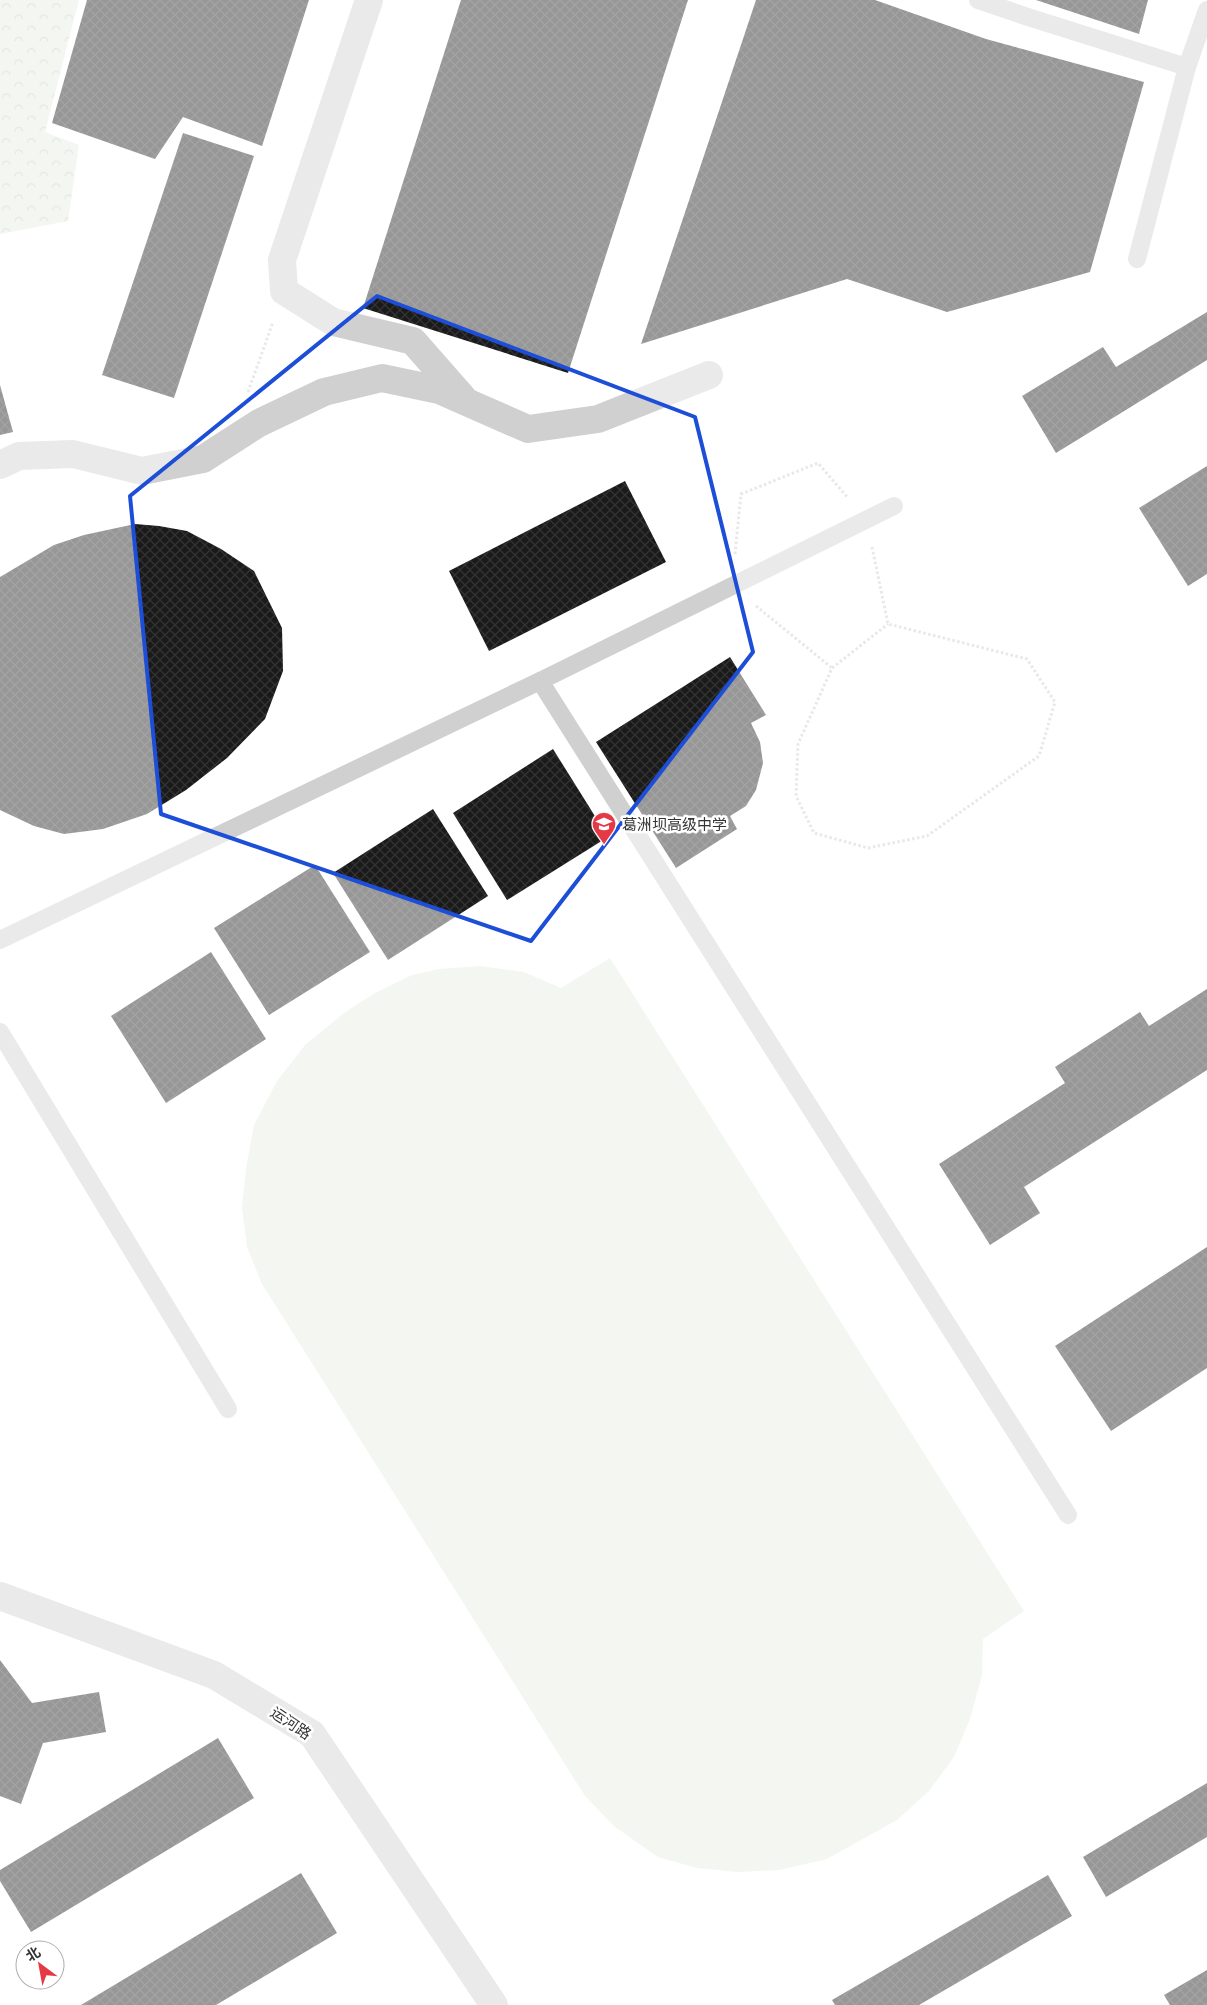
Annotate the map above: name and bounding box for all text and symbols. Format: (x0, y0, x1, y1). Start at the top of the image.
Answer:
school or university icon: 葛洲坝高级中学 (591, 811, 617, 845)
place label: 葛洲坝高级中学 (622, 816, 727, 833)
street label: 运河路 (268, 1703, 314, 1743)
north arrow (15, 1940, 65, 1990)
text: 北 (23, 1943, 43, 1964)

